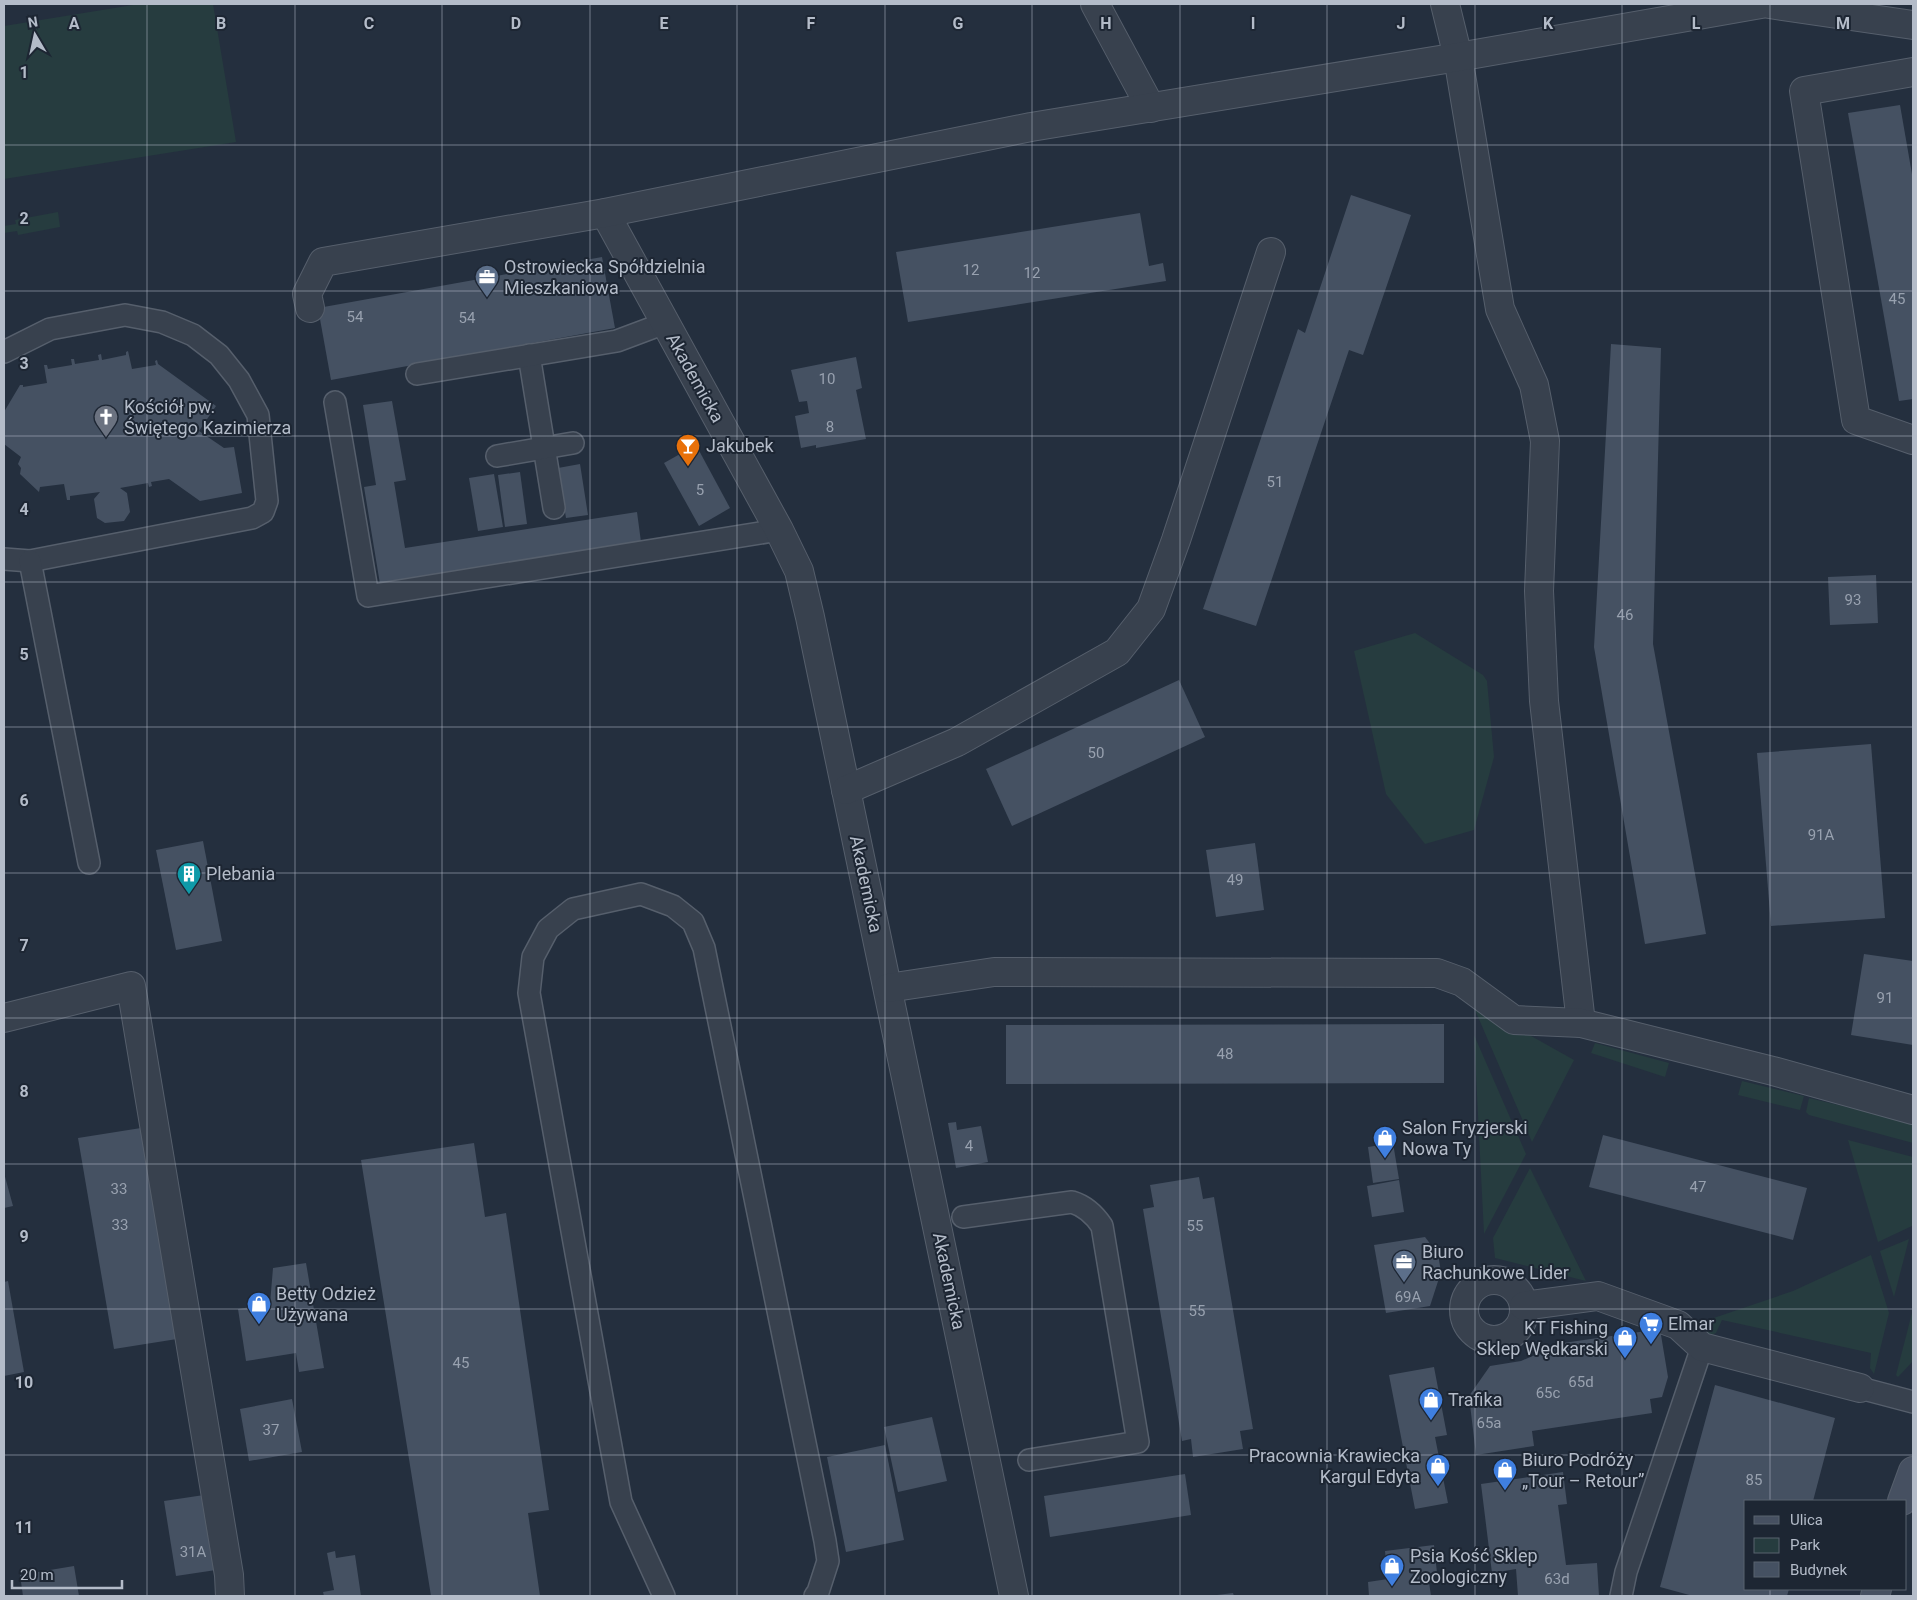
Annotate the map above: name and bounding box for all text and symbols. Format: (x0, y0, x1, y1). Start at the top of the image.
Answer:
north arrow (10, 10, 60, 60)
text: N (27, 13, 39, 31)
text: A (69, 14, 80, 33)
text: B (216, 14, 226, 33)
text: C (364, 14, 374, 33)
text: D (511, 14, 521, 33)
text: E (660, 14, 669, 33)
text: F (807, 14, 816, 33)
text: G (953, 14, 964, 33)
text: H (1100, 14, 1112, 33)
text: I (1251, 14, 1255, 33)
text: J (1397, 14, 1405, 33)
text: K (1543, 14, 1554, 33)
text: L (1692, 14, 1701, 33)
text: M (1836, 14, 1850, 33)
text: 1 (19, 63, 29, 82)
text: 2 (19, 209, 29, 228)
place label: Ostrowiecka Spółdzielnia Mieszkaniowa (504, 256, 705, 298)
house number: 12 (963, 261, 979, 279)
office icon: Ostrowiecka Spółdzielnia Mieszkaniowa (474, 264, 500, 298)
house number: 12 (1024, 264, 1040, 282)
house number: 45 (1889, 290, 1905, 308)
house number: 54 (347, 308, 364, 326)
house number: 54 (459, 309, 476, 327)
street label: Akademicka (662, 329, 729, 426)
text: 3 (19, 354, 29, 373)
house number: 10 (819, 370, 835, 388)
place label: Kościół pw. Świętego Kazimierza (124, 396, 291, 438)
church icon: Kościół pw. Świętego Kazimierza (93, 404, 119, 438)
house number: 8 (826, 418, 834, 436)
bar icon: Jakubek (675, 433, 701, 467)
place label: Jakubek (706, 435, 774, 456)
house number: 51 (1267, 473, 1283, 491)
house number: 5 (696, 481, 704, 499)
text: 4 (19, 500, 29, 519)
house number: 93 (1845, 591, 1861, 609)
house number: 46 (1617, 606, 1633, 624)
text: 5 (19, 645, 29, 664)
house number: 50 (1088, 744, 1104, 762)
text: 6 (19, 791, 29, 810)
house number: 91A (1808, 826, 1835, 844)
street label: Akademicka (846, 833, 887, 934)
building icon: Plebania (176, 861, 202, 895)
place label: Plebania (206, 863, 275, 884)
house number: 49 (1227, 871, 1243, 889)
text: 7 (19, 936, 29, 955)
house number: 91 (1877, 989, 1893, 1007)
house number: 48 (1217, 1045, 1233, 1063)
text: 8 (19, 1082, 29, 1101)
place label: Salon Fryzjerski Nowa Ty (1402, 1117, 1528, 1159)
shop icon: Salon Fryzjerski Nowa Ty (1372, 1125, 1398, 1159)
house number: 4 (965, 1137, 974, 1155)
house number: 47 (1690, 1178, 1706, 1196)
house number: 33 (111, 1180, 127, 1198)
house number: 33 (112, 1216, 128, 1234)
house number: 55 (1187, 1217, 1203, 1235)
text: 9 (19, 1227, 29, 1246)
street label: Akademicka (929, 1230, 970, 1331)
place label: Biuro Rachunkowe Lider (1422, 1241, 1569, 1283)
office icon: Biuro Rachunkowe Lider (1391, 1249, 1417, 1283)
place label: Betty Odzież Używana (276, 1283, 376, 1325)
house number: 69A (1395, 1288, 1422, 1306)
shop icon: Betty Odzież Używana (246, 1291, 272, 1325)
house number: 55 (1189, 1302, 1205, 1320)
supermarket icon: Elmar (1638, 1311, 1664, 1345)
place label: Elmar (1668, 1313, 1714, 1334)
place label: KT Fishing Sklep Wędkarski (1476, 1317, 1608, 1359)
shop icon: KT Fishing Sklep Wędkarski (1612, 1325, 1638, 1359)
house number: 45 (453, 1354, 469, 1372)
text: 10 (15, 1373, 33, 1392)
house number: 65d (1568, 1373, 1594, 1391)
house number: 65c (1536, 1384, 1561, 1402)
shop icon: Trafika (1418, 1387, 1444, 1421)
place label: Trafika (1448, 1389, 1503, 1410)
house number: 65a (1476, 1414, 1502, 1432)
house number: 37 (263, 1421, 279, 1439)
place label: Pracownia Krawiecka Kargul Edyta (1249, 1445, 1420, 1487)
place label: Biuro Podróży „Tour – Retour” (1522, 1449, 1644, 1491)
shop icon: Pracownia Krawiecka Kargul Edyta (1425, 1453, 1451, 1487)
shop icon: Biuro Podróży „Tour – Retour” (1492, 1457, 1518, 1491)
house number: 85 (1746, 1471, 1762, 1489)
legend (1744, 1500, 1907, 1590)
text: Ulica (1790, 1511, 1823, 1529)
text: 11 (15, 1518, 33, 1537)
text: Park (1790, 1536, 1821, 1554)
house number: 31A (180, 1543, 207, 1561)
place label: Psia Kość Sklep Zoologiczny (1410, 1545, 1538, 1587)
shop icon: Psia Kość Sklep Zoologiczny (1379, 1553, 1405, 1587)
scale bar (12, 1558, 122, 1590)
text: Budynek (1790, 1561, 1847, 1579)
text: 20 m (20, 1566, 54, 1584)
house number: 63d (1544, 1570, 1570, 1588)

